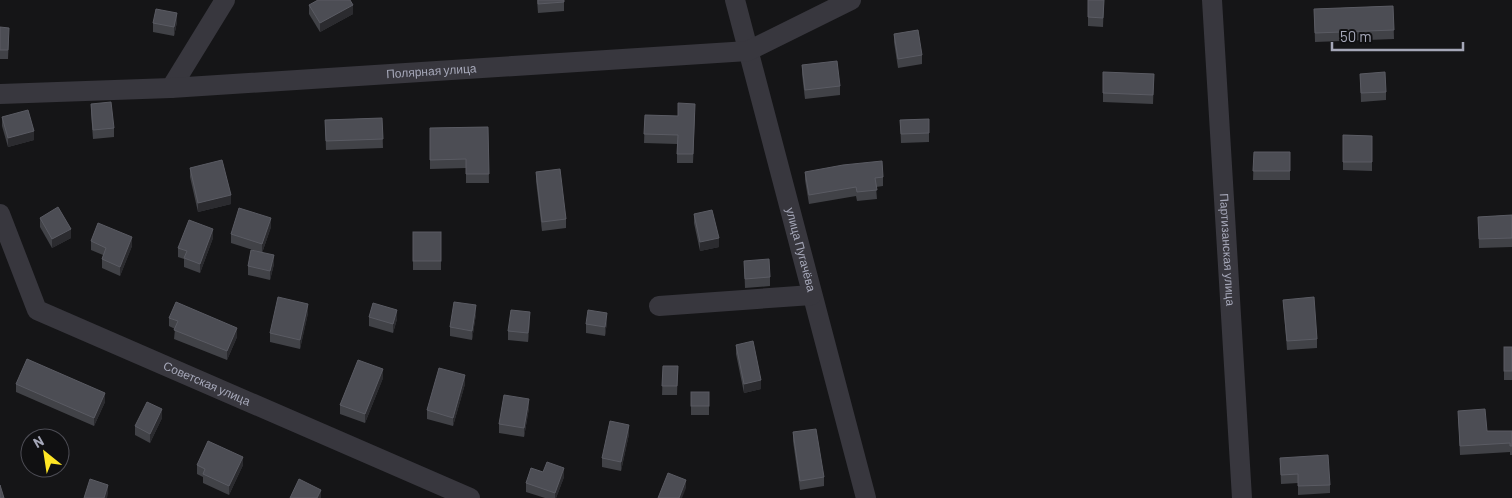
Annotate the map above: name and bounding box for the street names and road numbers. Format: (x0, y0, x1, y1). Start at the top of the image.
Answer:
street label: Полярная улица (386, 60, 477, 80)
street label: Партизанская улица (1218, 193, 1238, 307)
street label: улица Пугачёва (783, 206, 819, 293)
street label: Советская улица (162, 358, 253, 408)

